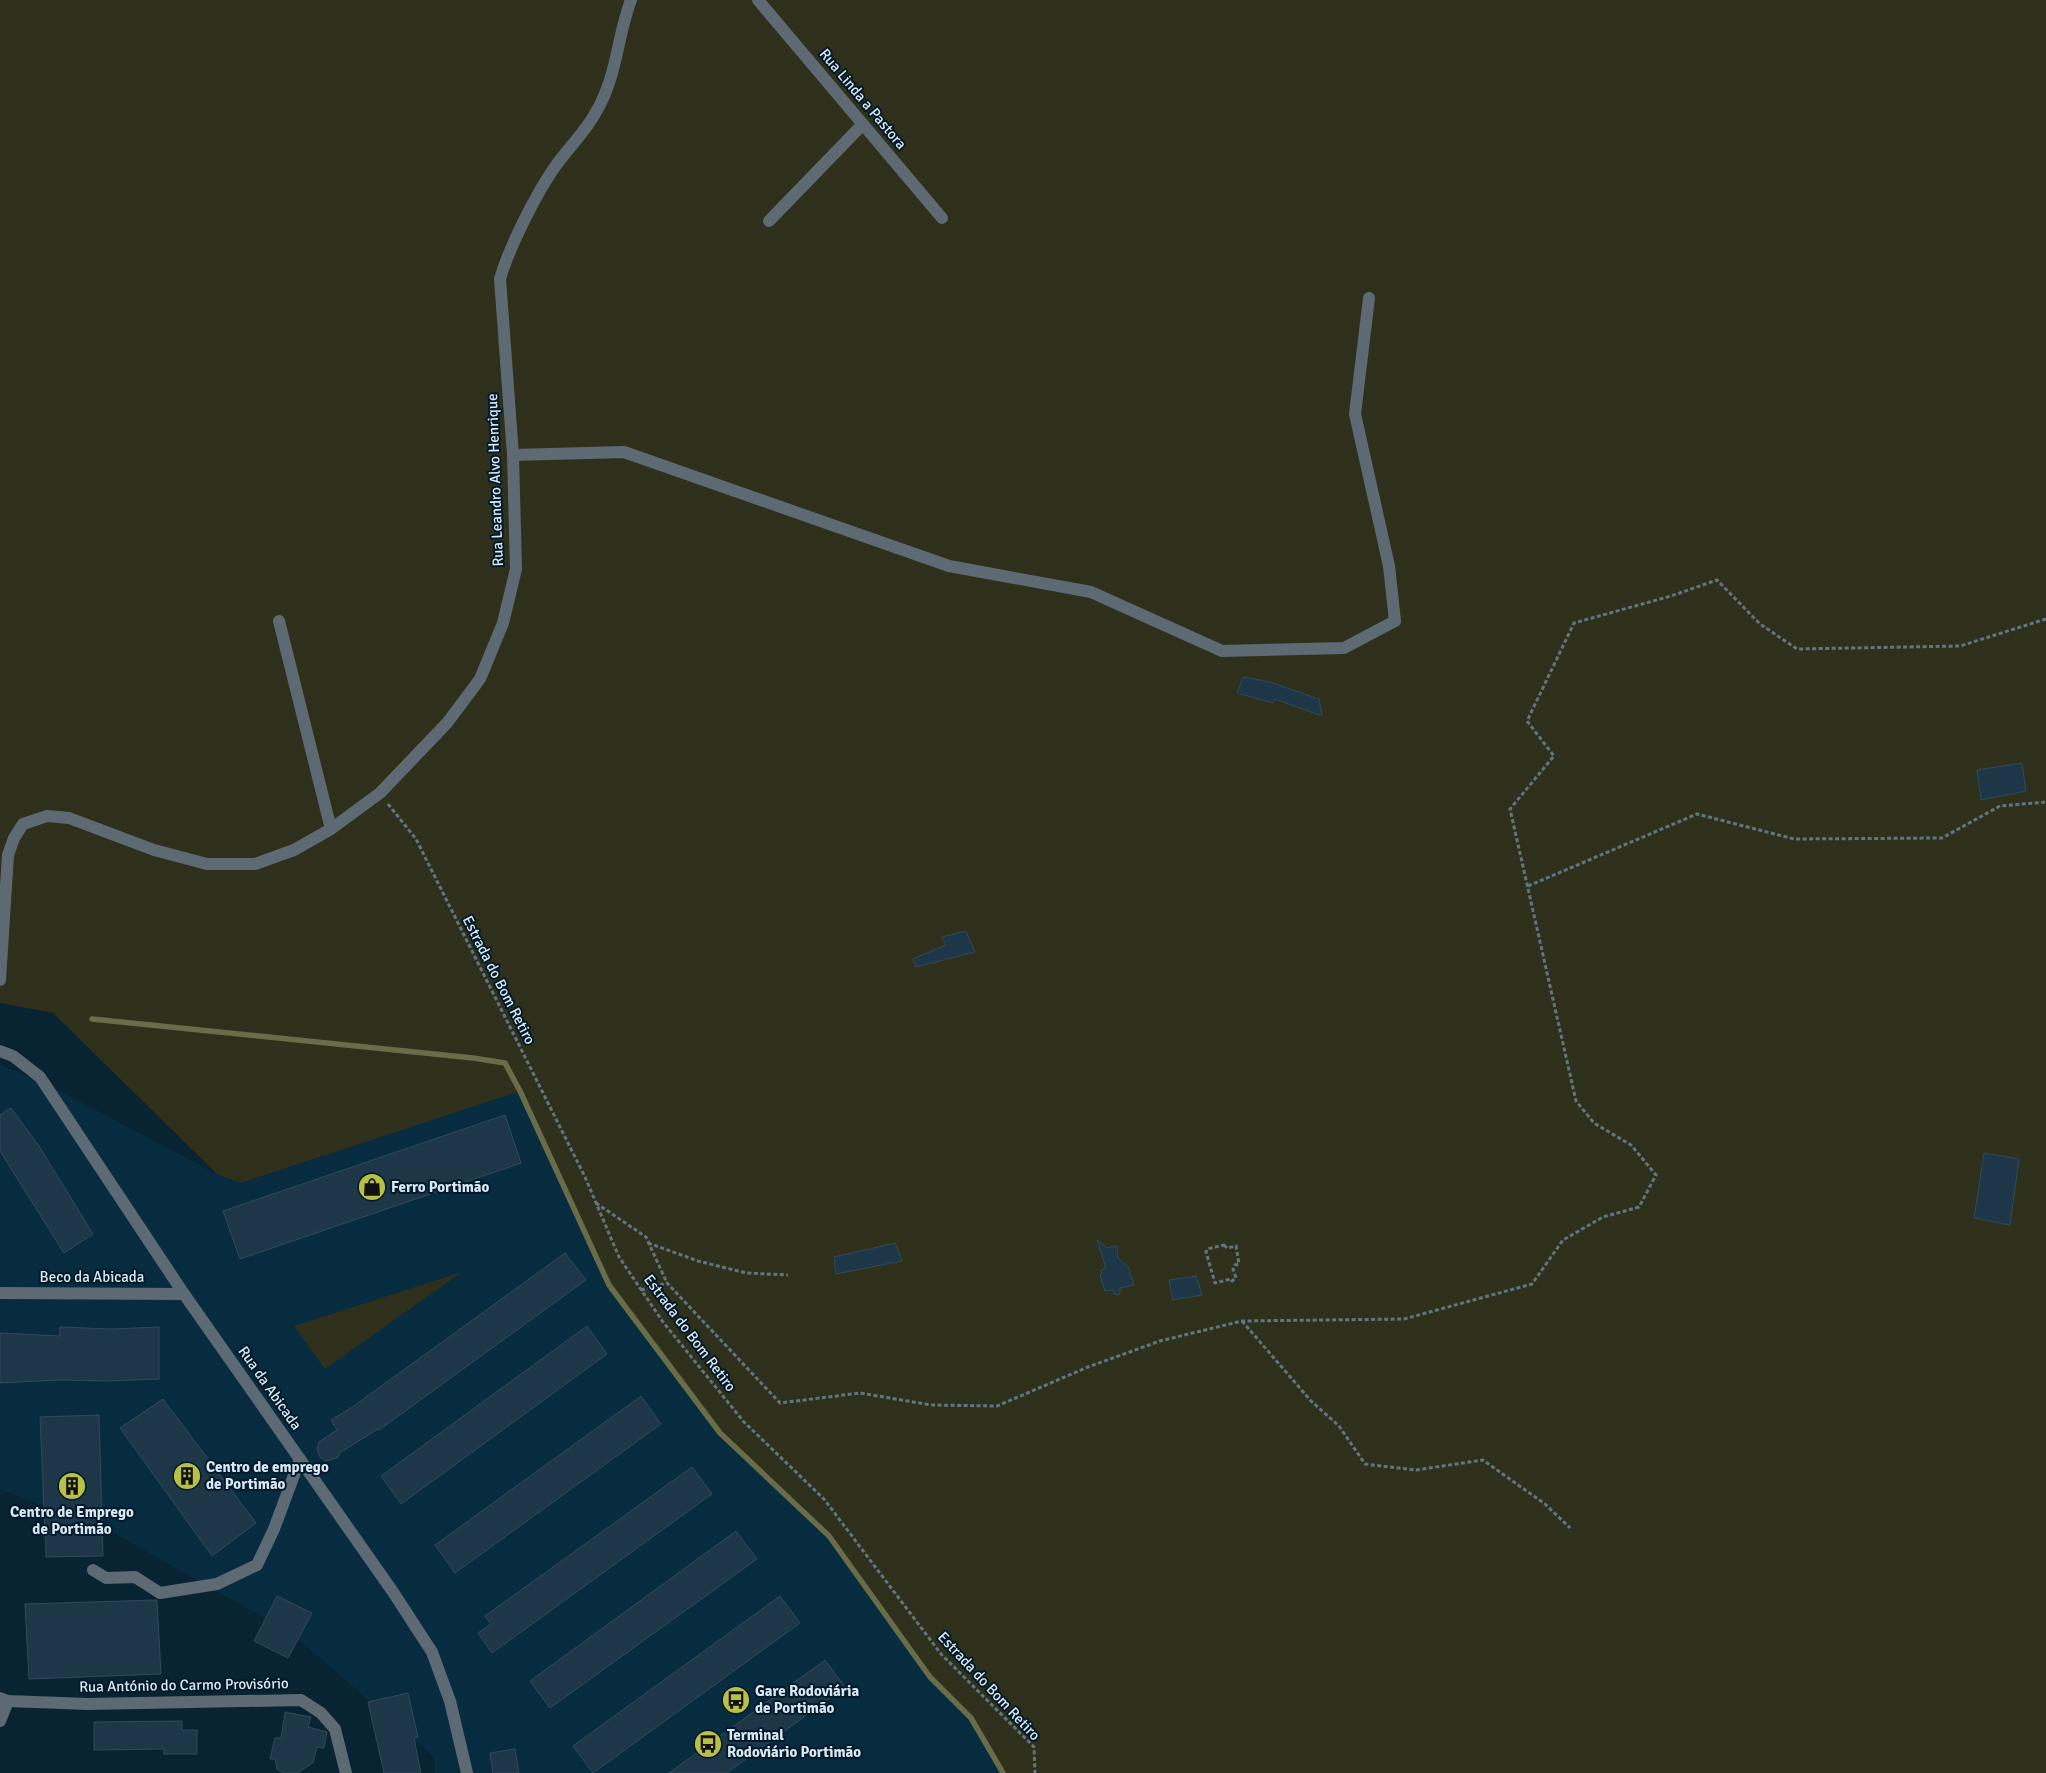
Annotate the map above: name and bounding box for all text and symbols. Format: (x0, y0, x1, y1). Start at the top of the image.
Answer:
street label: Rua Linda a Pastora (816, 45, 910, 153)
street label: Rua Leandro Alvo Henrique (483, 393, 507, 567)
street label: Estrada do Bom Retiro (459, 913, 539, 1048)
shop icon: Ferro Portimão (357, 1172, 387, 1202)
place label: Ferro Portimão (391, 1178, 489, 1196)
street label: Beco da Abicada (40, 1268, 144, 1286)
street label: Estrada do Bom Retiro (640, 1271, 740, 1395)
street label: Rua da Abicada (235, 1343, 305, 1433)
place label: Centro de emprego de Portimão (206, 1458, 329, 1493)
building icon: Centro de emprego de Portimão (172, 1461, 202, 1491)
building icon: Centro de Emprego de Portimão (57, 1471, 87, 1501)
place label: Centro de Emprego de Portimão (10, 1503, 134, 1538)
street label: Estrada do Bom Retiro (934, 1628, 1044, 1744)
street label: Rua António do Carmo Provisório (79, 1674, 289, 1696)
place label: Gare Rodoviária de Portimão (755, 1682, 859, 1717)
bus stop icon: Gare Rodoviária de Portimão (721, 1685, 751, 1715)
place label: Terminal Rodoviário Portimão (727, 1726, 861, 1761)
bus stop icon: Terminal Rodoviário Portimão (693, 1729, 723, 1759)

